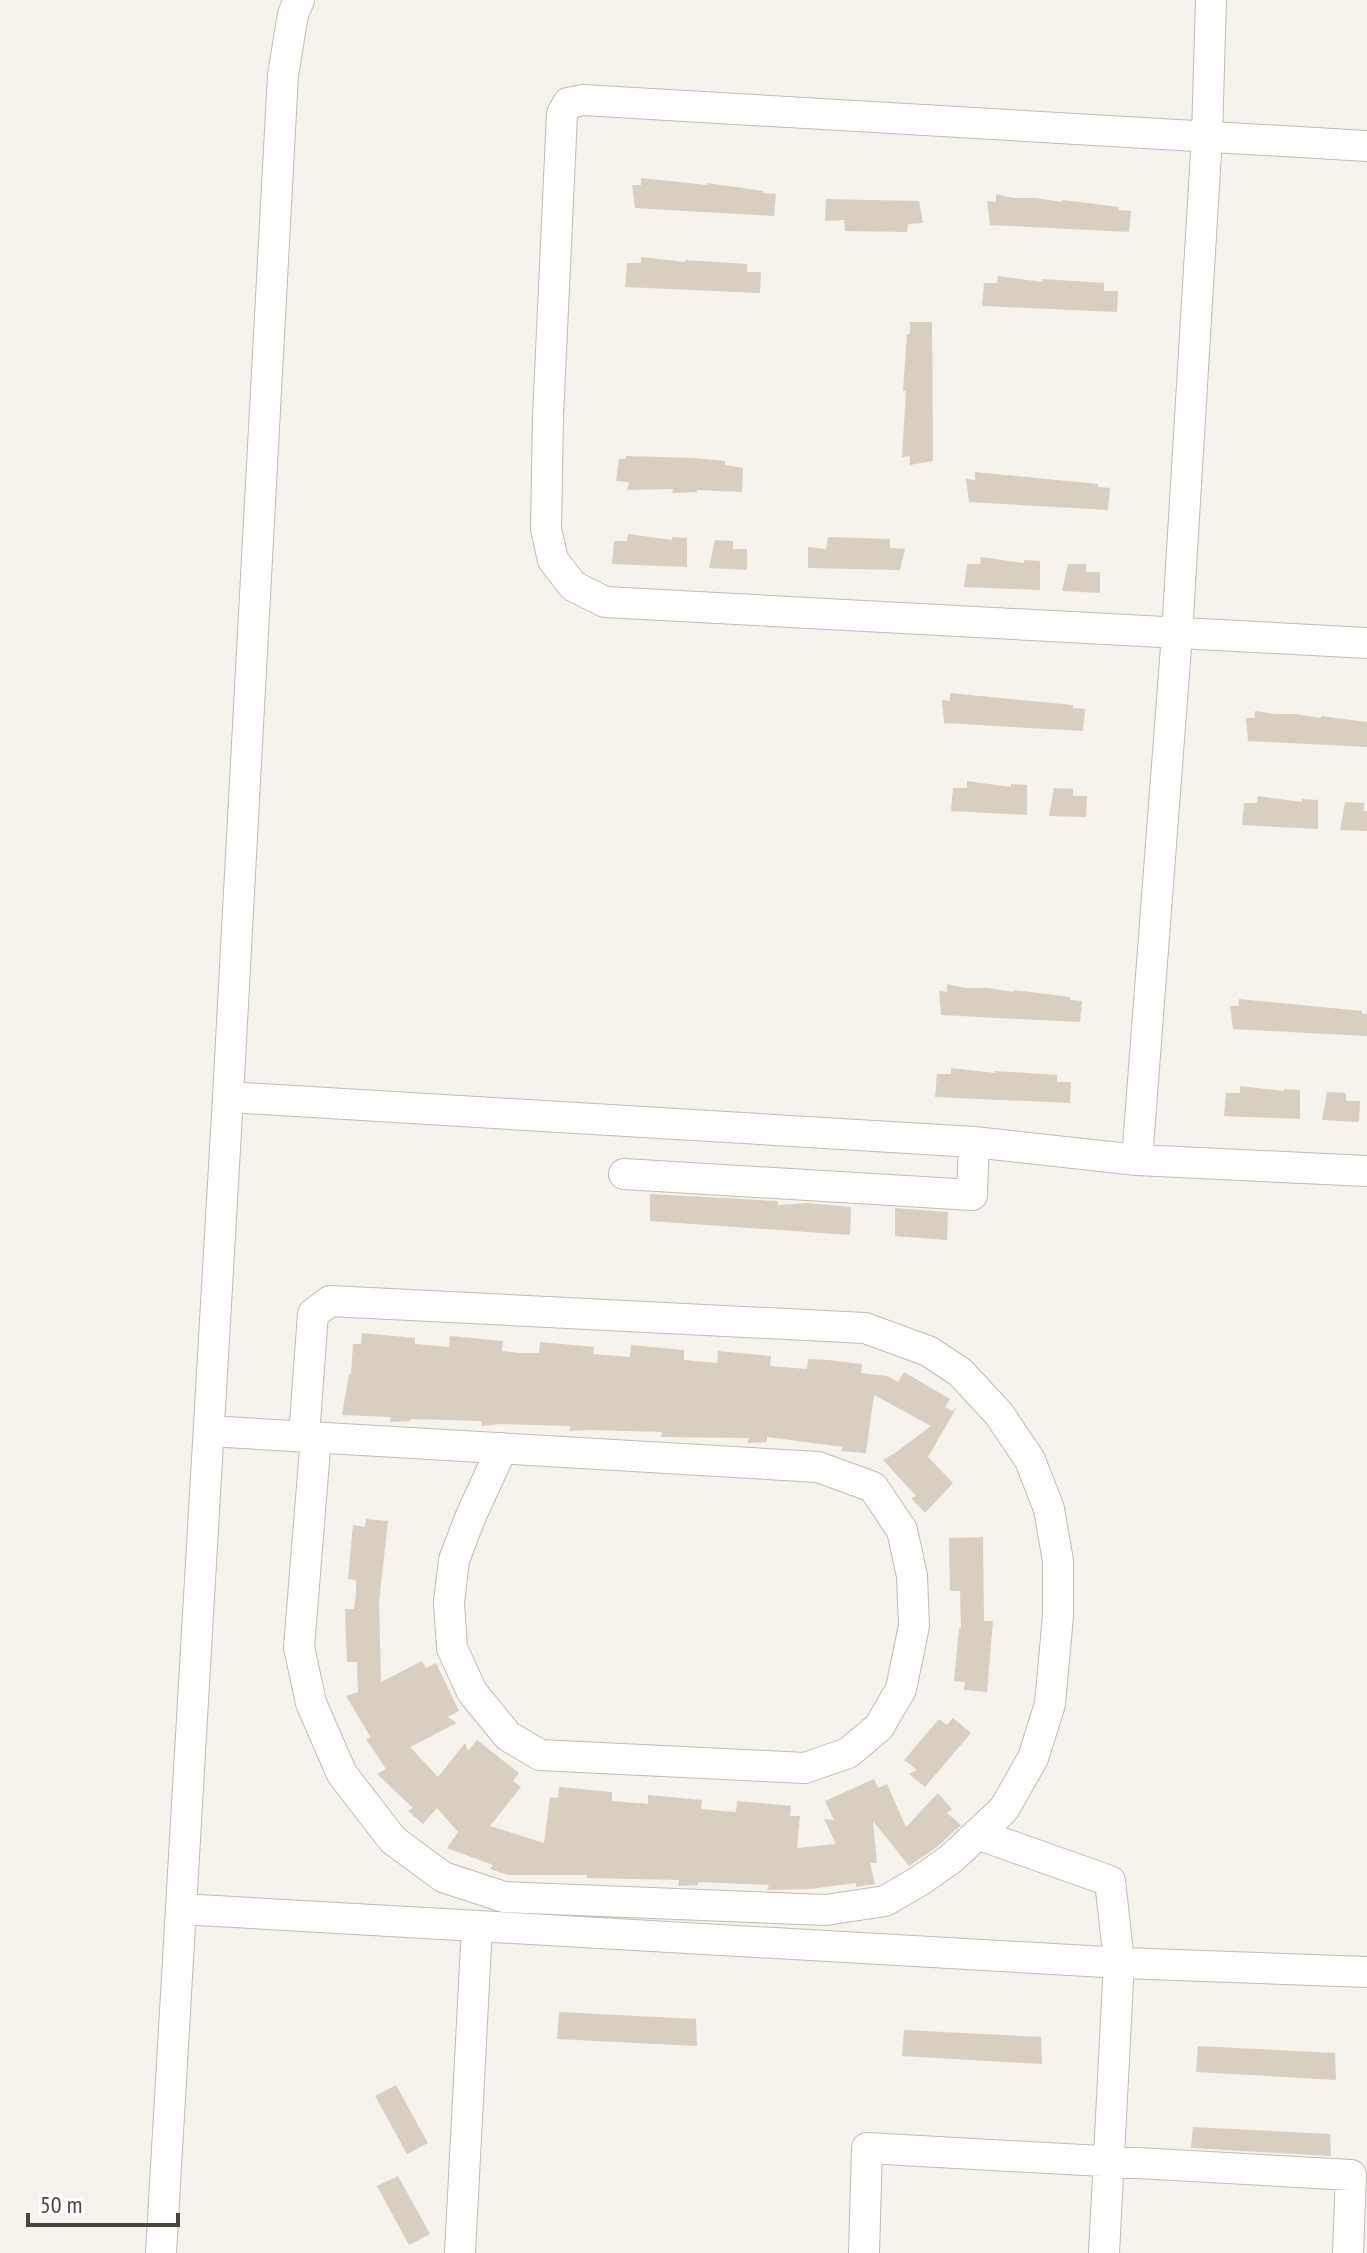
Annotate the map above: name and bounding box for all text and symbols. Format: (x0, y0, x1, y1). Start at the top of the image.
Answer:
scale bar (28, 2177, 178, 2227)
text: 50 m (40, 2189, 82, 2220)

